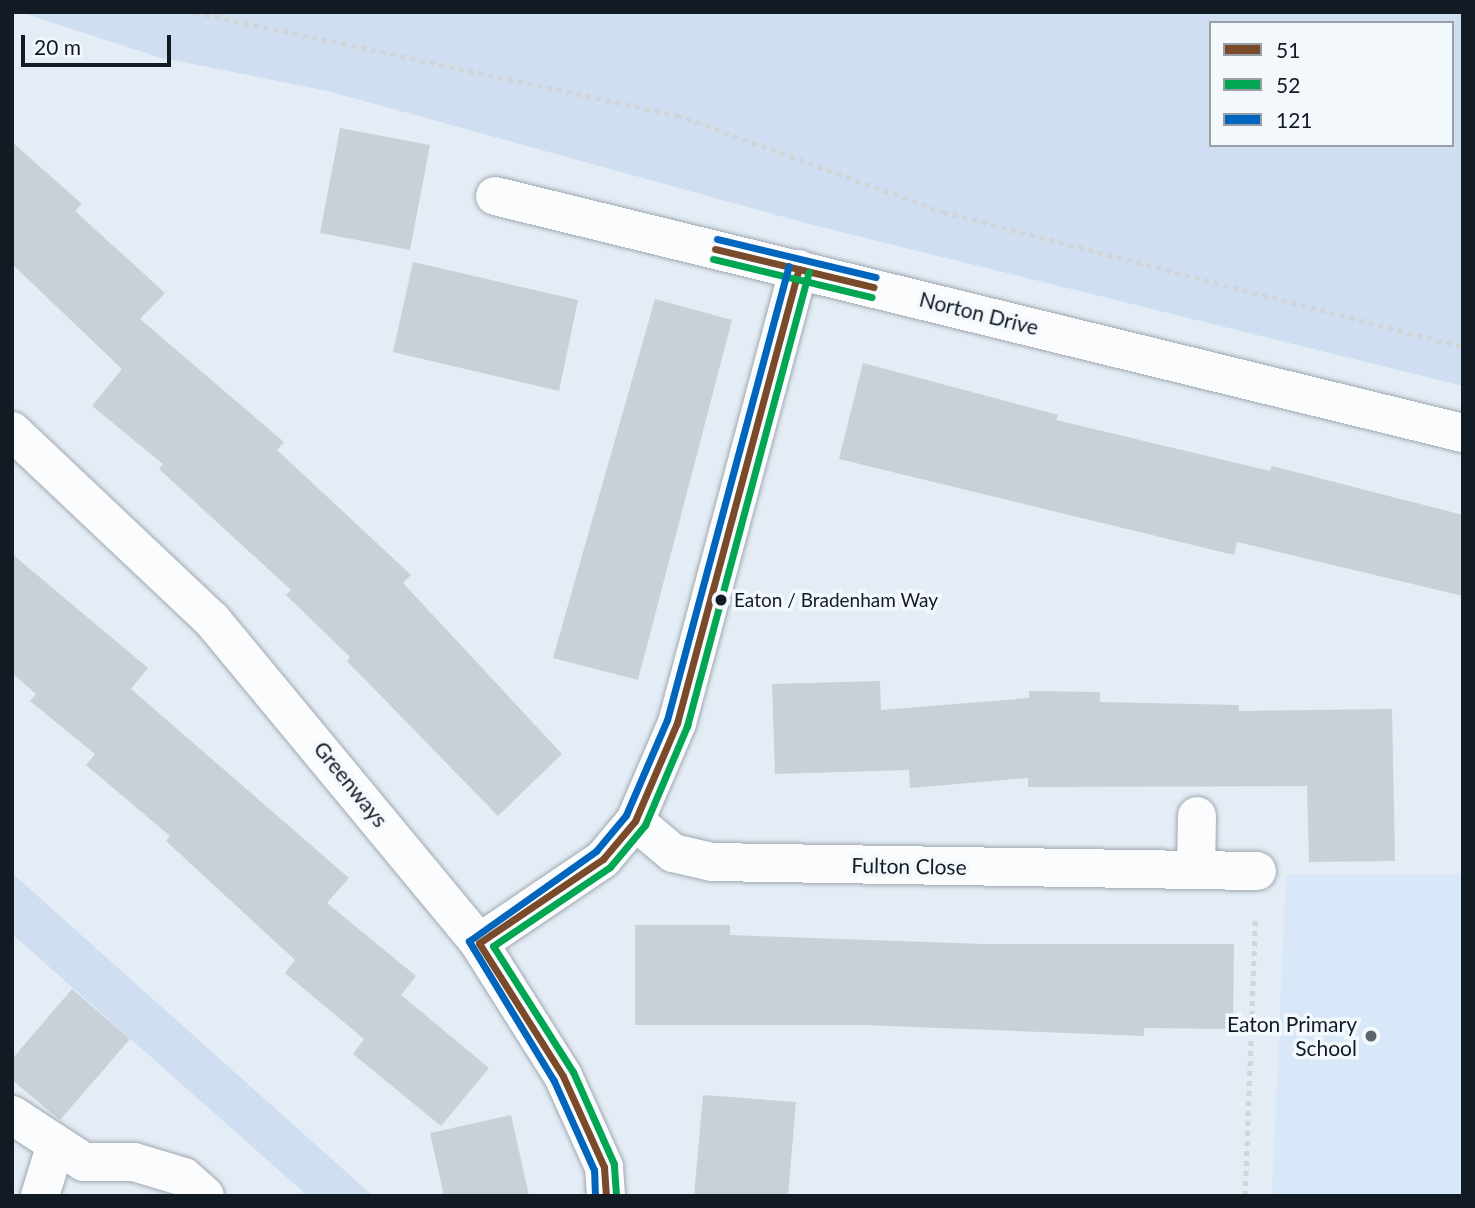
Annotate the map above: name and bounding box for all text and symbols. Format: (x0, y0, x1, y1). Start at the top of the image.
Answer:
scale bar (24, 21, 175, 65)
legend (1209, 21, 1454, 147)
text: 20 m (34, 34, 81, 59)
text: 51 (1276, 37, 1300, 62)
text: 52 (1276, 72, 1300, 97)
text: 121 (1276, 107, 1313, 132)
street label: Norton Drive (917, 286, 1041, 340)
place label: Eaton / Bradenham Way (734, 589, 938, 611)
marker: Eaton / Bradenham Way (714, 593, 728, 607)
street label: Greenways (309, 736, 393, 832)
street label: Fulton Close (851, 852, 967, 880)
place label: Eaton Primary School (1227, 1011, 1357, 1061)
marker: Eaton Primary School (1363, 1028, 1379, 1044)

